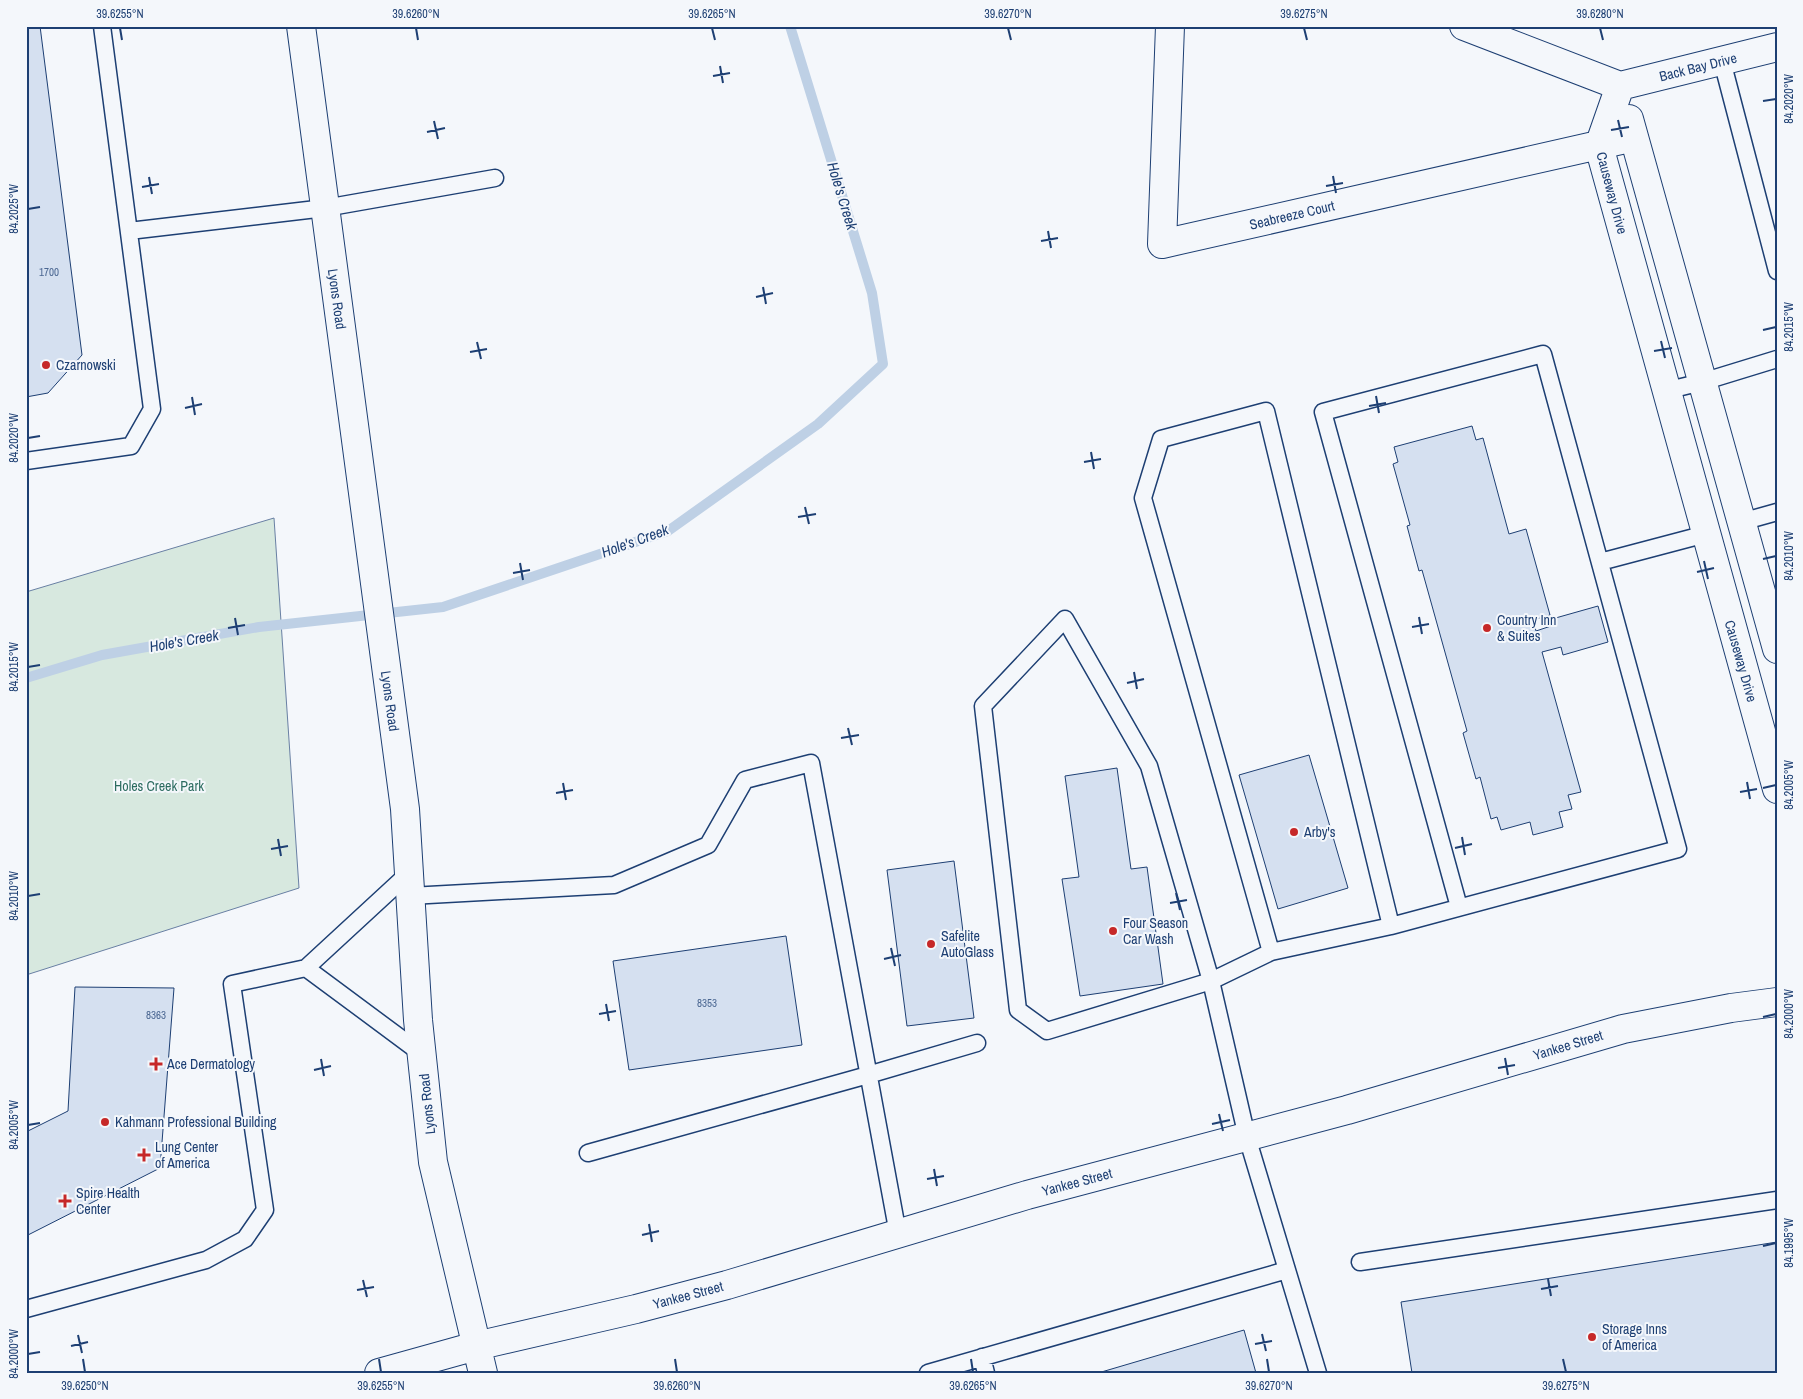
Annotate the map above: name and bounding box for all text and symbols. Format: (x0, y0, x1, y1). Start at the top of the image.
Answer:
text: 39.6255°N (96, 6, 144, 22)
text: 39.6260°N (392, 6, 440, 22)
text: 39.6265°N (688, 6, 736, 22)
text: 39.6270°N (984, 6, 1032, 22)
text: 39.6275°N (1280, 6, 1328, 22)
text: 39.6280°N (1576, 6, 1624, 22)
street label: Back Bay Drive (1657, 49, 1739, 85)
text: 84.2020°W (1781, 73, 1797, 124)
street label: Causeway Drive (1592, 150, 1632, 236)
water label: Hole's Creek (822, 159, 863, 233)
text: 84.2025°W (6, 183, 22, 234)
street label: Seabreeze Court (1248, 196, 1336, 234)
house number: 1700 (39, 265, 59, 279)
street label: Lyons Road (324, 268, 350, 330)
text: 84.2015°W (1781, 301, 1797, 352)
place label: Czarnowski (56, 356, 116, 374)
marker: Czarnowski (40, 359, 52, 371)
text: 84.2020°W (6, 412, 22, 463)
water label: Hole's Creek (598, 518, 672, 562)
text: 84.2010°W (1781, 530, 1797, 581)
place label: Country Inn & Suites (1497, 611, 1556, 645)
street label: Causeway Drive (1721, 618, 1761, 704)
marker: Country Inn & Suites (1481, 622, 1493, 634)
water label: Hole's Creek (148, 624, 221, 657)
text: 84.2015°W (6, 641, 22, 692)
street label: Lyons Road (377, 670, 403, 732)
text: 84.2005°W (1781, 759, 1797, 810)
park label: Holes Creek Park (114, 777, 204, 795)
place label: Arby's (1303, 823, 1336, 841)
marker: Arby's (1288, 826, 1300, 838)
text: 84.2010°W (6, 870, 22, 921)
place label: Four Season Car Wash (1123, 914, 1188, 948)
marker: Four Season Car Wash (1107, 925, 1119, 937)
place label: Safelite AutoGlass (940, 927, 994, 961)
marker: Safelite AutoGlass (925, 938, 937, 950)
text: 84.2000°W (1781, 988, 1797, 1039)
house number: 8353 (697, 996, 717, 1010)
house number: 8363 (146, 1008, 166, 1022)
street label: Yankee Street (1531, 1026, 1605, 1064)
place label: Ace Dermatology (166, 1055, 255, 1073)
marker: Ace Dermatology (149, 1057, 163, 1071)
street label: Lyons Road (415, 1073, 439, 1135)
text: 84.2005°W (6, 1099, 22, 1150)
place label: Kahmann Professional Building (115, 1113, 277, 1131)
marker: Kahmann Professional Building (99, 1116, 111, 1128)
place label: Lung Center of America (155, 1138, 218, 1172)
marker: Lung Center of America (137, 1148, 151, 1162)
street label: Yankee Street (1040, 1164, 1114, 1200)
place label: Spire Health Center (76, 1184, 140, 1218)
marker: Spire Health Center (58, 1194, 72, 1208)
text: 84.1995°W (1781, 1217, 1797, 1268)
street label: Yankee Street (651, 1277, 725, 1313)
place label: Storage Inns of America (1602, 1320, 1667, 1354)
text: 84.2000°W (6, 1328, 22, 1379)
marker: Storage Inns of America (1586, 1331, 1598, 1343)
text: 39.6250°N (61, 1378, 109, 1394)
text: 39.6255°N (357, 1378, 405, 1394)
text: 39.6260°N (653, 1378, 701, 1394)
text: 39.6265°N (949, 1378, 997, 1394)
text: 39.6270°N (1245, 1378, 1293, 1394)
text: 39.6275°N (1542, 1378, 1590, 1394)

